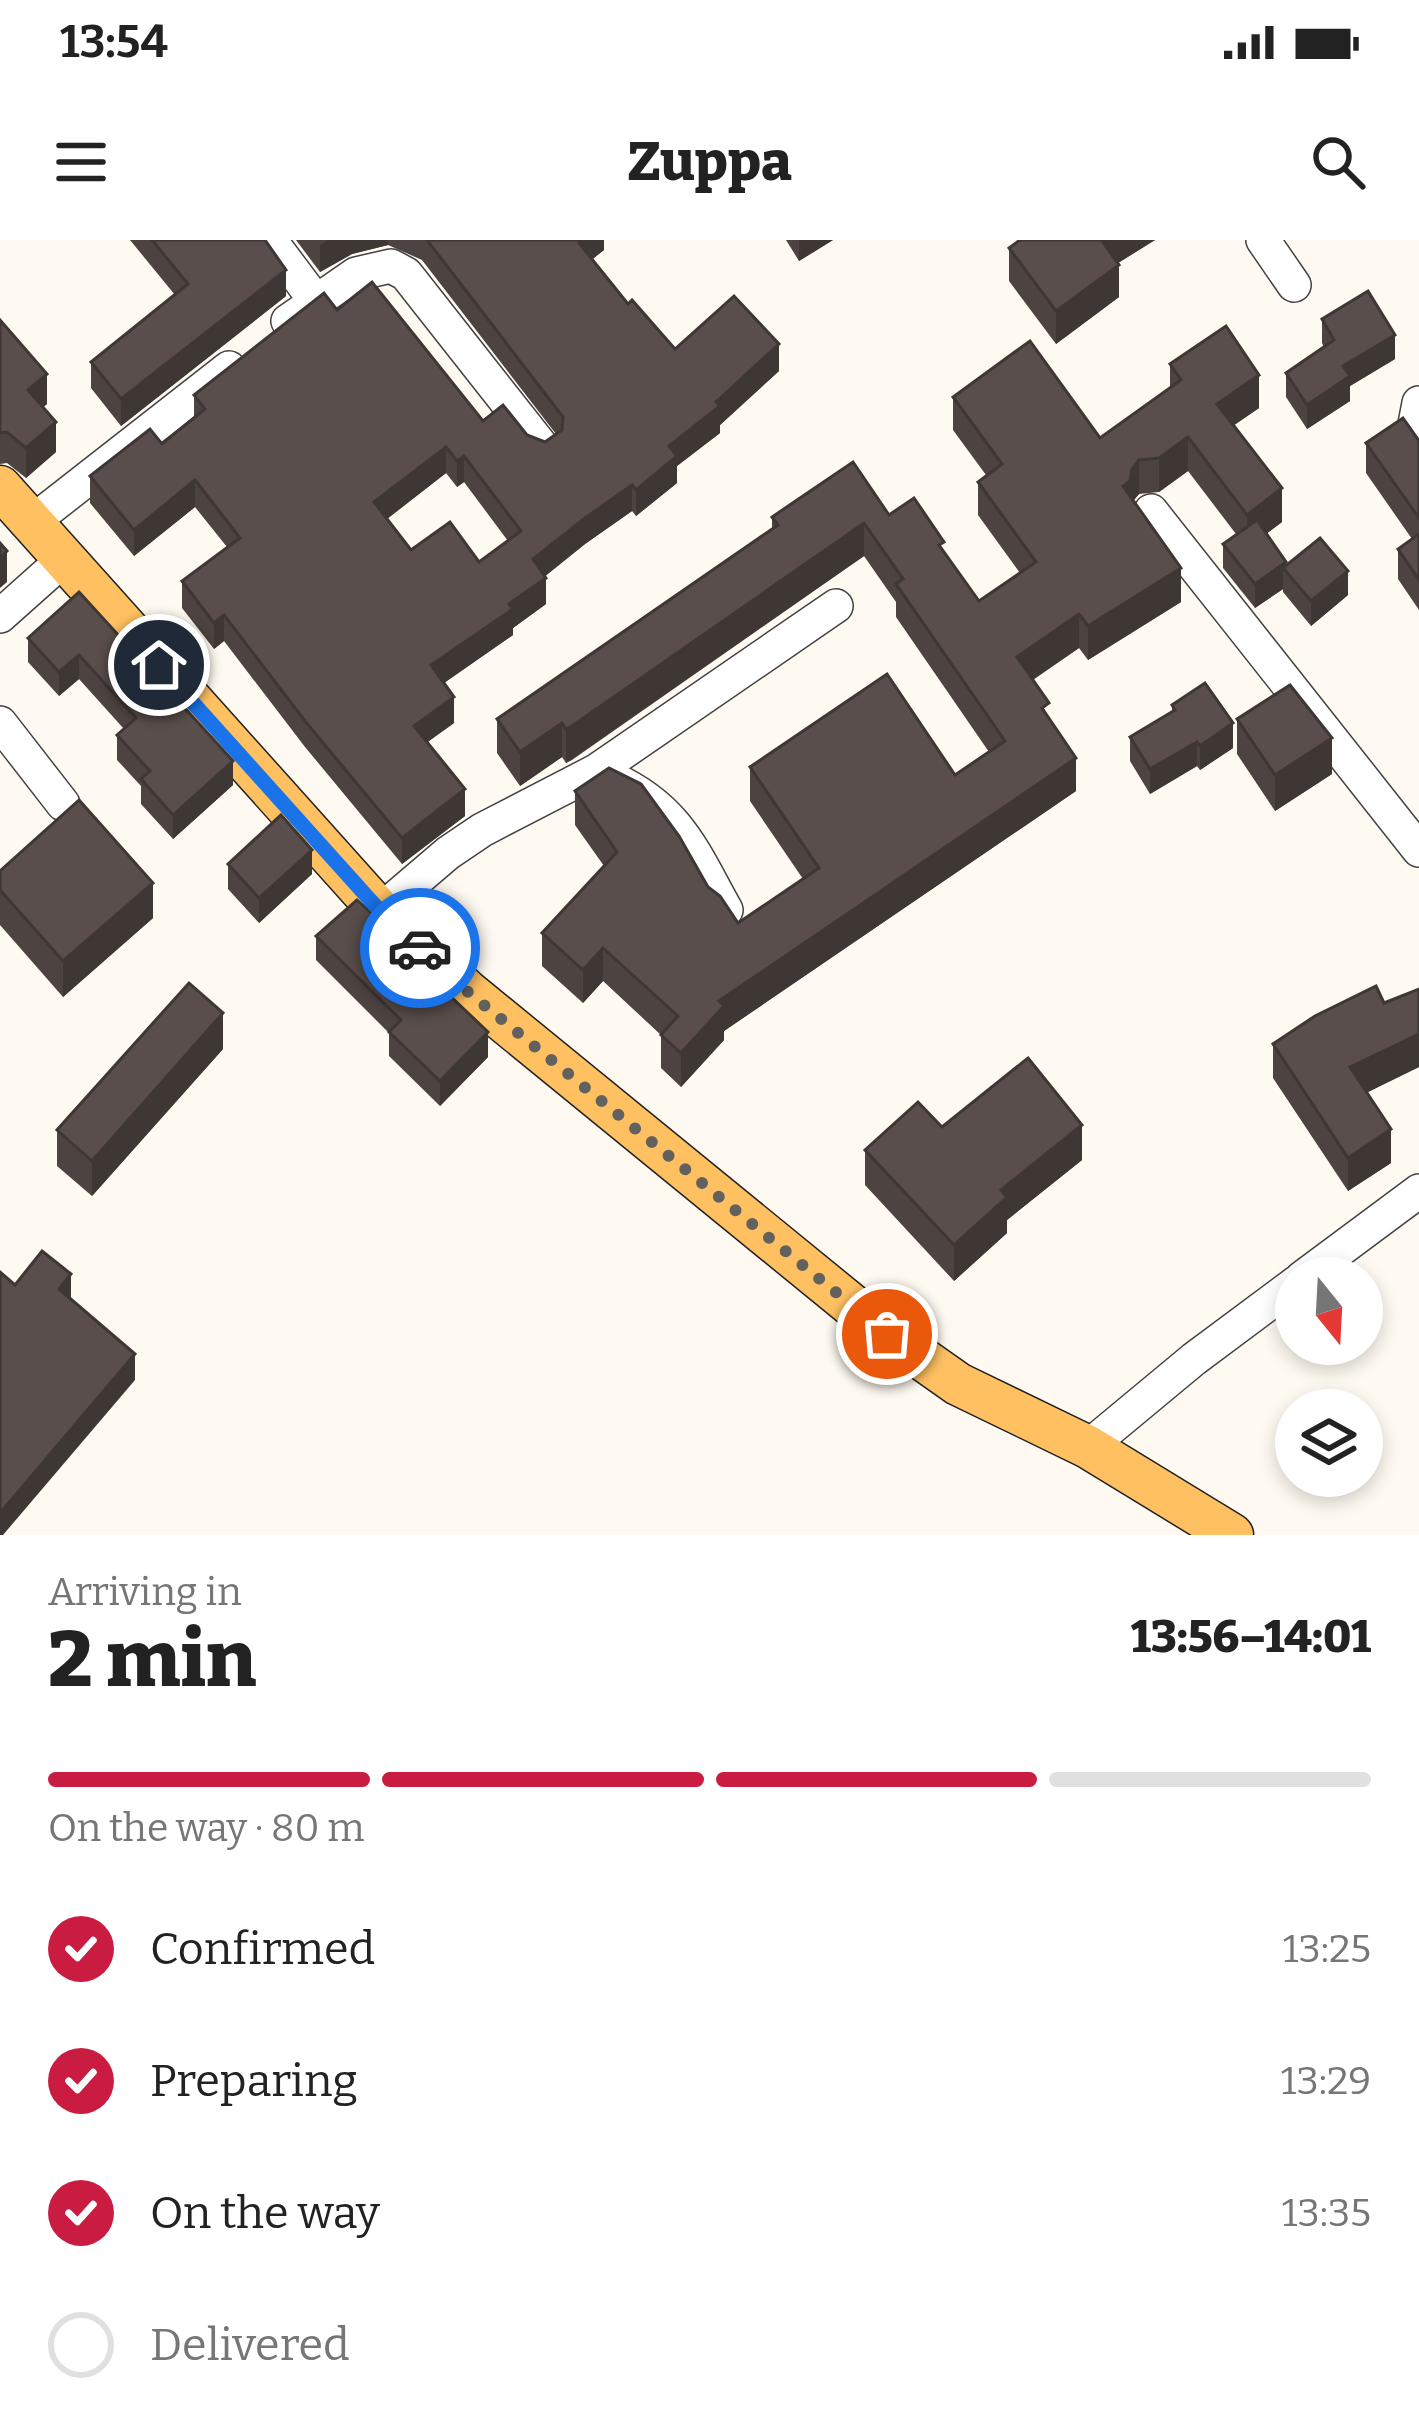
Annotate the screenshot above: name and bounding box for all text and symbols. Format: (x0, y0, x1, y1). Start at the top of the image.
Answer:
text: 13:54 (60, 15, 168, 69)
icon: menu (48, 129, 114, 195)
icon: search (1305, 129, 1371, 195)
text: Zuppa (627, 130, 792, 194)
pin (108, 614, 210, 716)
icon: home (126, 632, 192, 698)
courier (360, 888, 480, 1008)
icon: car (387, 915, 453, 981)
north arrow (1275, 1257, 1383, 1365)
map controls (1275, 1257, 1383, 1497)
pin (836, 1283, 938, 1385)
icon: bag (854, 1301, 920, 1367)
button: layers (1275, 1389, 1383, 1497)
text: Arriving in (48, 1569, 242, 1615)
text: 13:56–14:01 (1131, 1610, 1371, 1664)
text: 2 min (48, 1613, 257, 1707)
text: On the way · 80 m (48, 1805, 365, 1851)
icon: check (48, 1916, 114, 1982)
text: Confirmed (150, 1922, 375, 1976)
text: 13:25 (1283, 1926, 1371, 1972)
icon: check (48, 2048, 114, 2114)
text: Preparing (150, 2054, 358, 2108)
text: 13:29 (1281, 2058, 1371, 2104)
icon: check (48, 2180, 114, 2246)
text: On the way (150, 2186, 380, 2240)
text: 13:35 (1282, 2190, 1371, 2236)
text: Delivered (150, 2318, 350, 2372)

